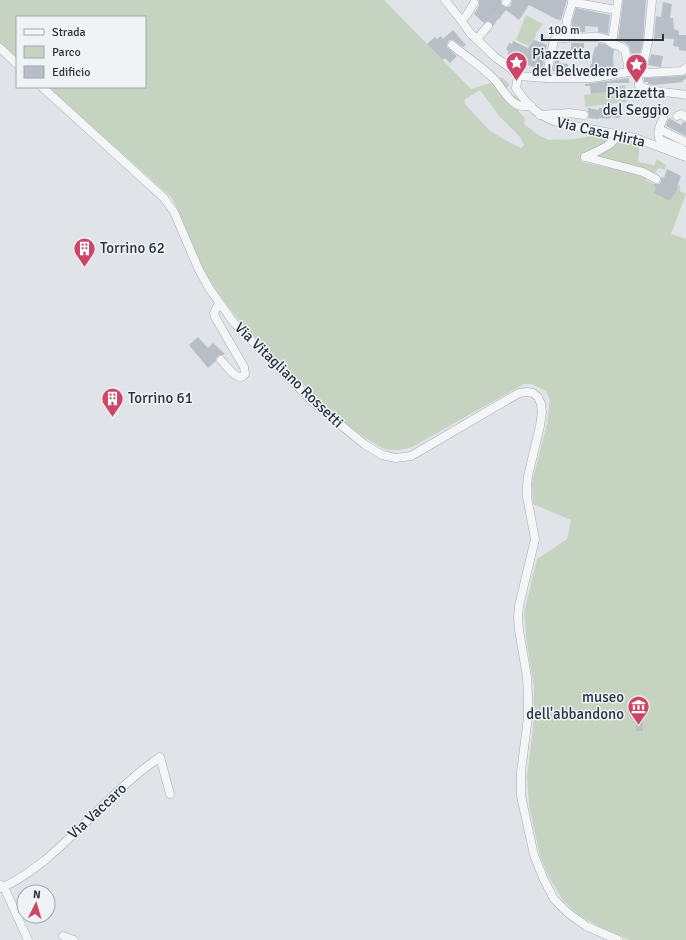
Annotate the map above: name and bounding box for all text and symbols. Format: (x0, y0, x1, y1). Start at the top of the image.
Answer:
legend (16, 16, 146, 88)
scale bar (542, 16, 663, 42)
text: 100 m (548, 23, 580, 38)
text: Strada (52, 25, 86, 40)
text: Parco (52, 45, 81, 60)
place label: Piazzetta del Belvedere (532, 45, 618, 80)
place icon: Piazzetta del Belvedere (504, 50, 530, 83)
place icon: Piazzetta del Seggio (623, 51, 649, 84)
text: Edificio (52, 65, 90, 80)
place label: Piazzetta del Seggio (603, 84, 670, 119)
street label: Via Casa Hirta (555, 113, 647, 151)
building icon: Torrino 62 (71, 235, 97, 268)
place label: Torrino 62 (100, 239, 165, 257)
street label: Via Vitagliano Rossetti (231, 318, 347, 432)
building icon: Torrino 61 (100, 385, 126, 418)
place label: Torrino 61 (128, 389, 193, 407)
place label: museo dell'abbandono (526, 688, 624, 723)
museum icon: museo dell'abbandono (626, 693, 652, 726)
street label: Via Vaccaro (64, 779, 130, 843)
north arrow (16, 884, 56, 924)
text: N (32, 888, 41, 901)

